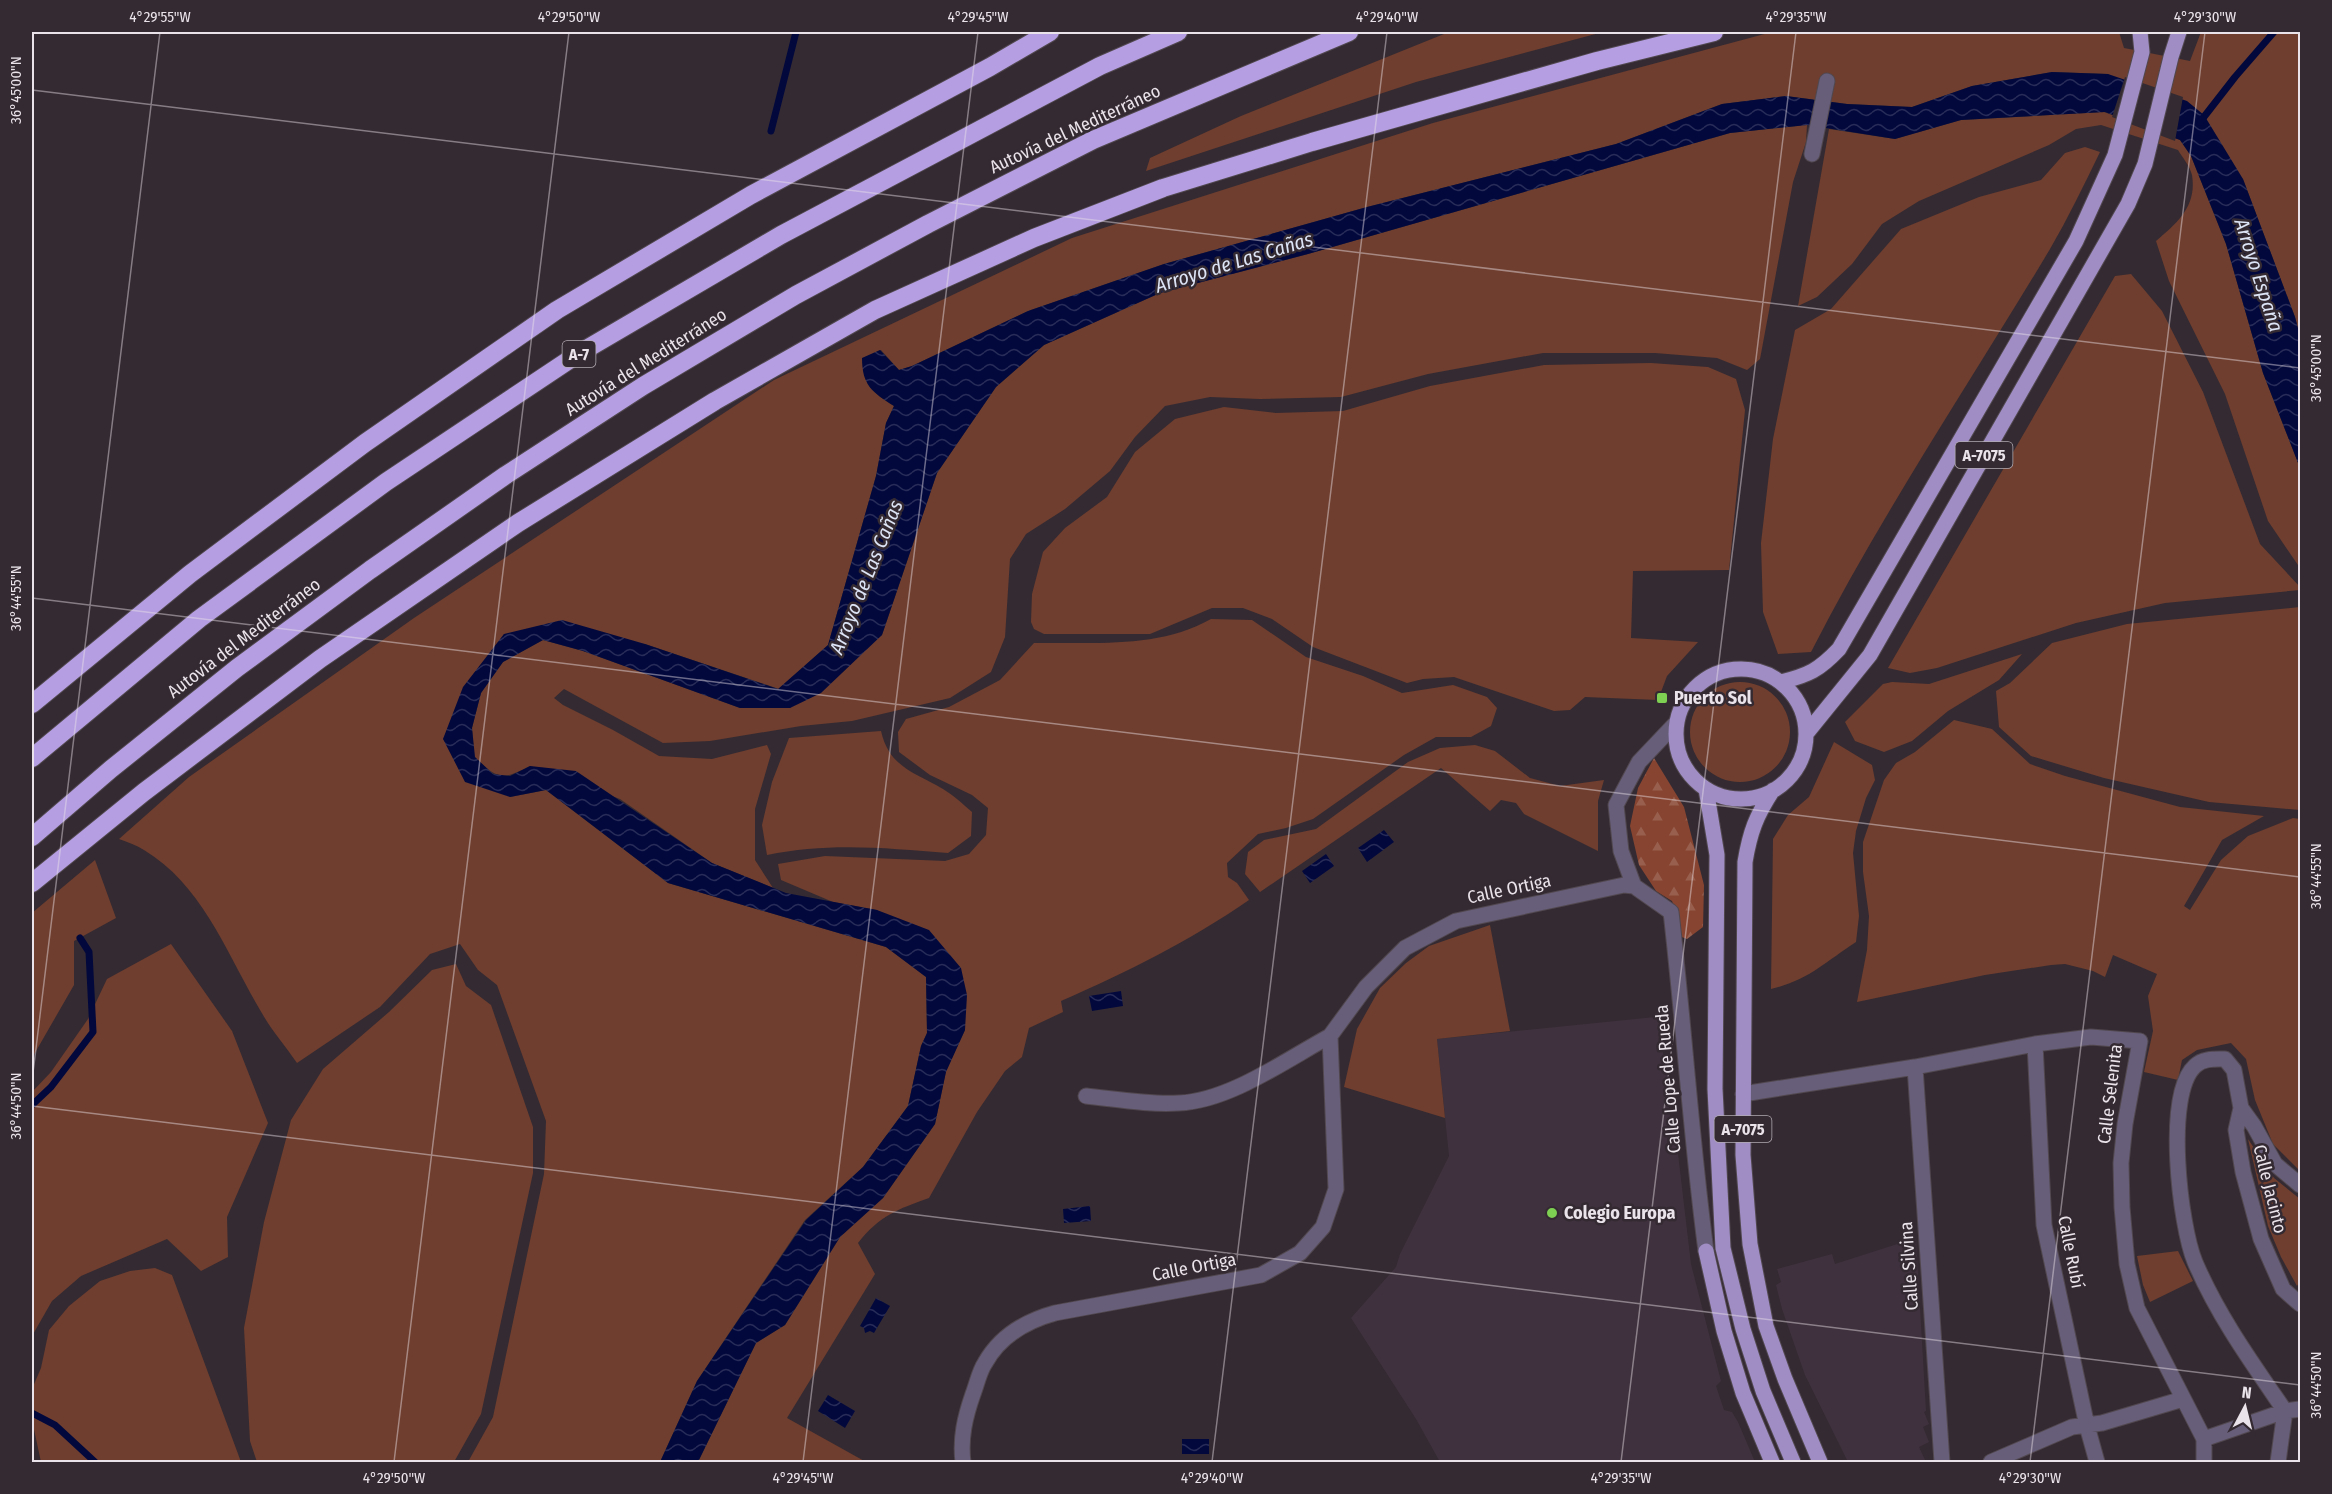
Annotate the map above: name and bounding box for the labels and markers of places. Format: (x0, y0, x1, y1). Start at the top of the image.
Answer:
place label: Puerto Sol (1674, 687, 1752, 709)
marker: Puerto Sol (1655, 691, 1669, 705)
place label: Colegio Europa (1564, 1202, 1676, 1224)
marker: Colegio Europa (1545, 1206, 1559, 1220)

